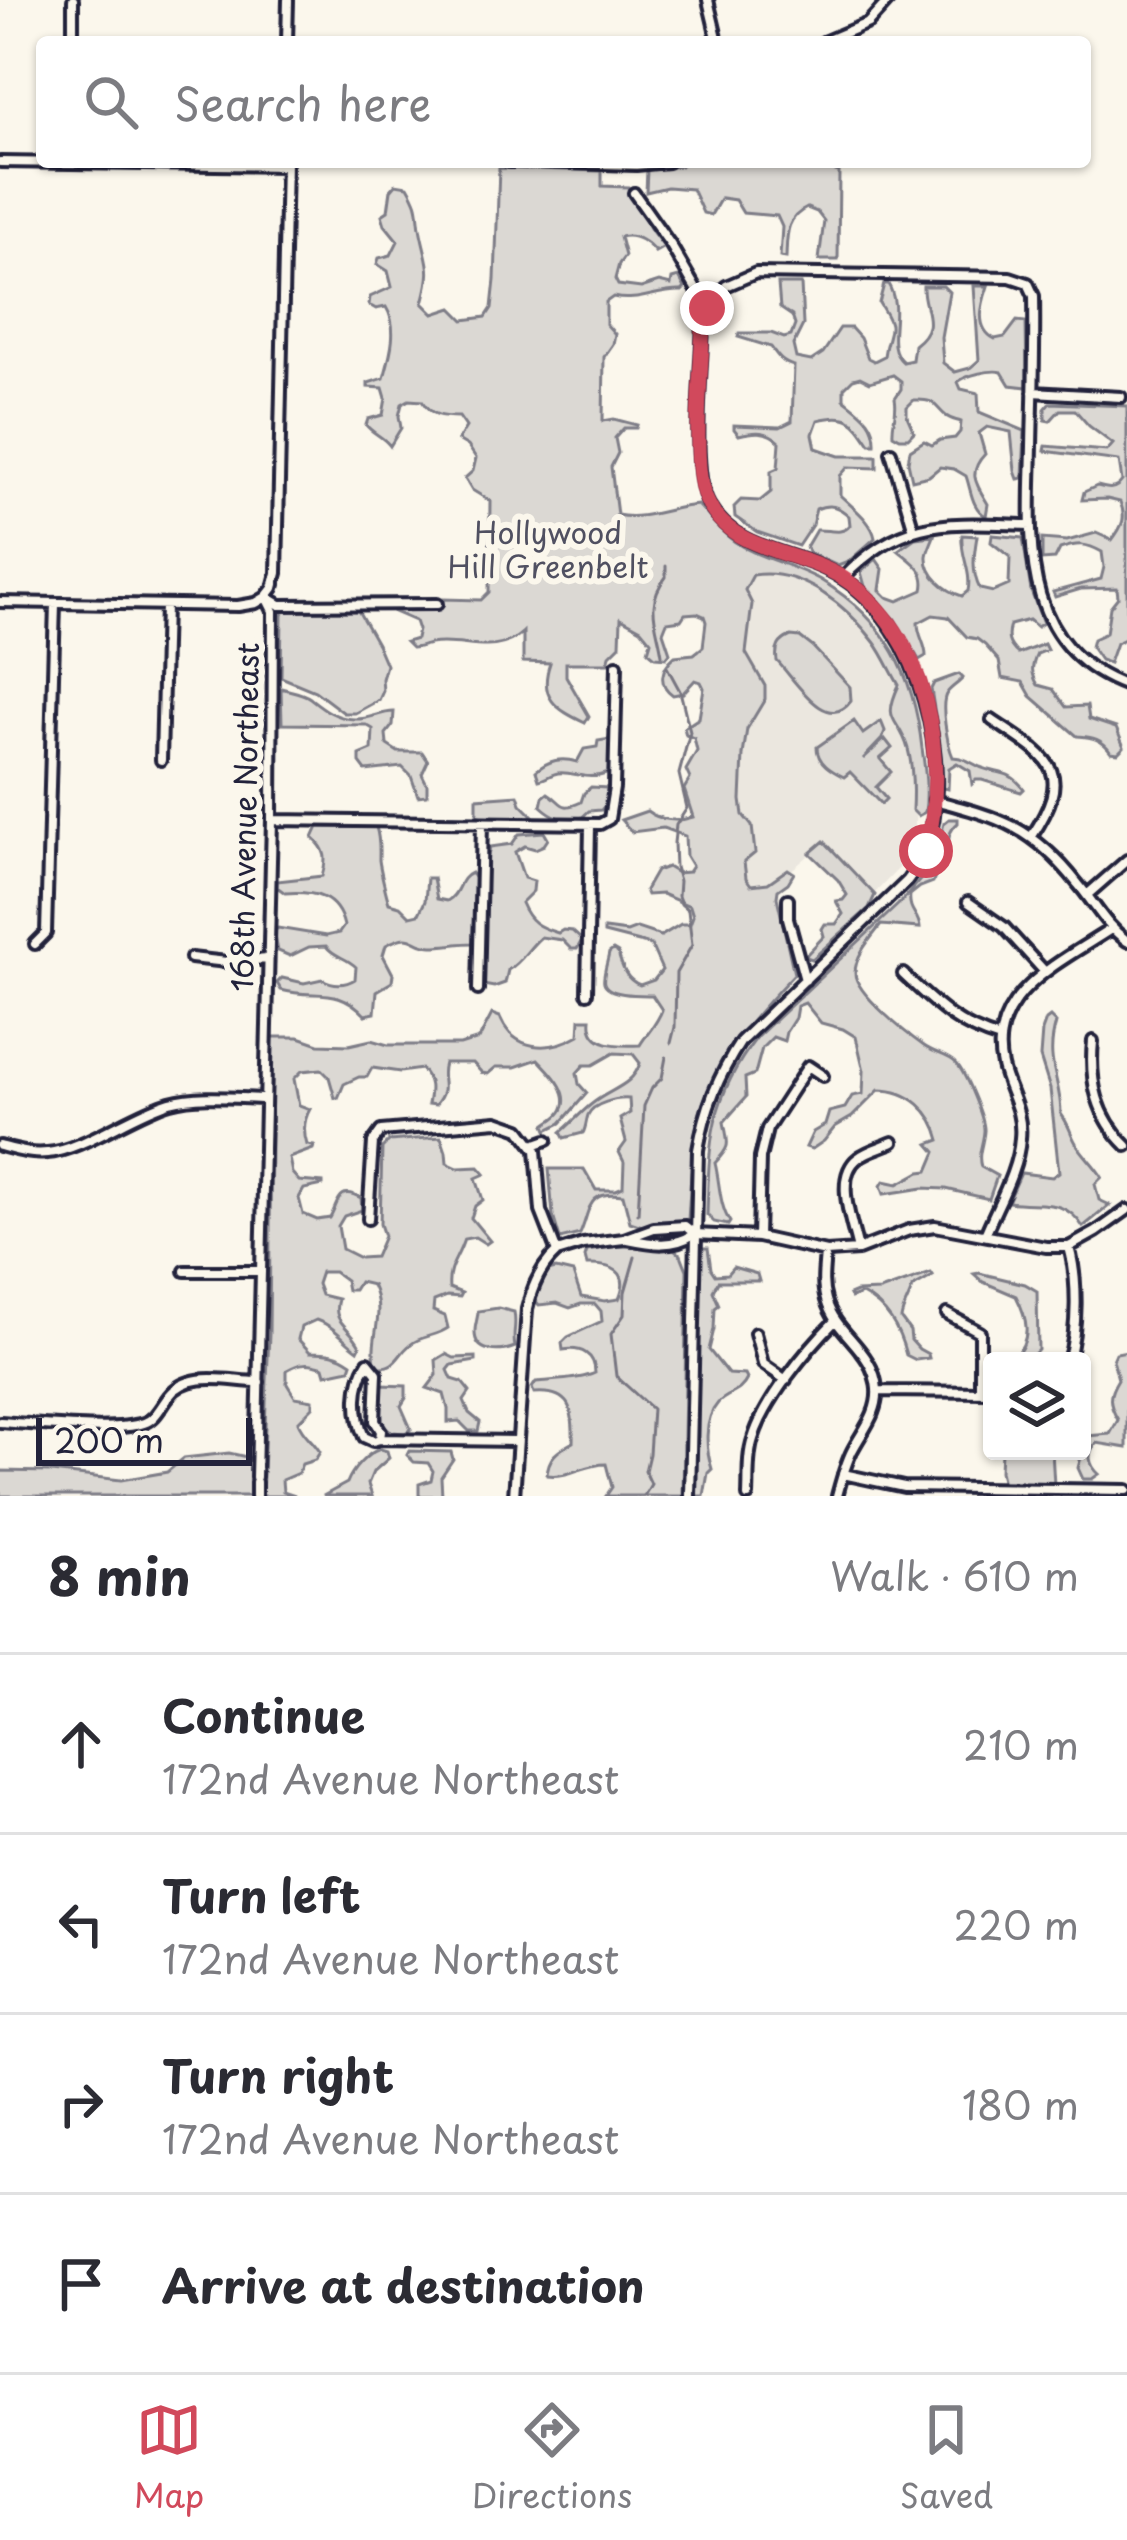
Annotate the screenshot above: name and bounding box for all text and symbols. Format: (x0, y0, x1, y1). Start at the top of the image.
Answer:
search box (36, 36, 1091, 168)
text: Search here (174, 68, 431, 136)
icon: search (78, 69, 144, 135)
route end (680, 281, 734, 335)
park label: Hollywood Hill Greenbelt (448, 509, 648, 588)
street label: 168th Avenue Northeast (218, 642, 269, 992)
route start (899, 824, 953, 878)
map controls (983, 1352, 1091, 1460)
button: layers (983, 1352, 1091, 1460)
scale bar (36, 1412, 252, 1465)
text: 200 m (54, 1414, 164, 1464)
text: 8 min (48, 1536, 191, 1613)
text: Walk · 610 m (830, 1545, 1079, 1604)
text: Continue (162, 1680, 365, 1748)
icon: ahead (48, 1711, 114, 1777)
text: 210 m (963, 1714, 1079, 1773)
text: 172nd Avenue Northeast (162, 1748, 619, 1807)
text: Turn left (162, 1860, 361, 1928)
icon: left (48, 1891, 114, 1957)
text: 220 m (954, 1894, 1079, 1953)
text: 172nd Avenue Northeast (162, 1928, 619, 1987)
text: Turn right (162, 2040, 394, 2108)
icon: right (48, 2071, 114, 2137)
text: 180 m (962, 2074, 1079, 2133)
text: 172nd Avenue Northeast (162, 2108, 619, 2167)
text: Arrive at destination (162, 2250, 645, 2318)
icon: arrive (48, 2251, 114, 2317)
tab: Map (134, 2397, 204, 2519)
tab: Directions (472, 2397, 632, 2519)
tab: Saved (900, 2397, 993, 2519)

